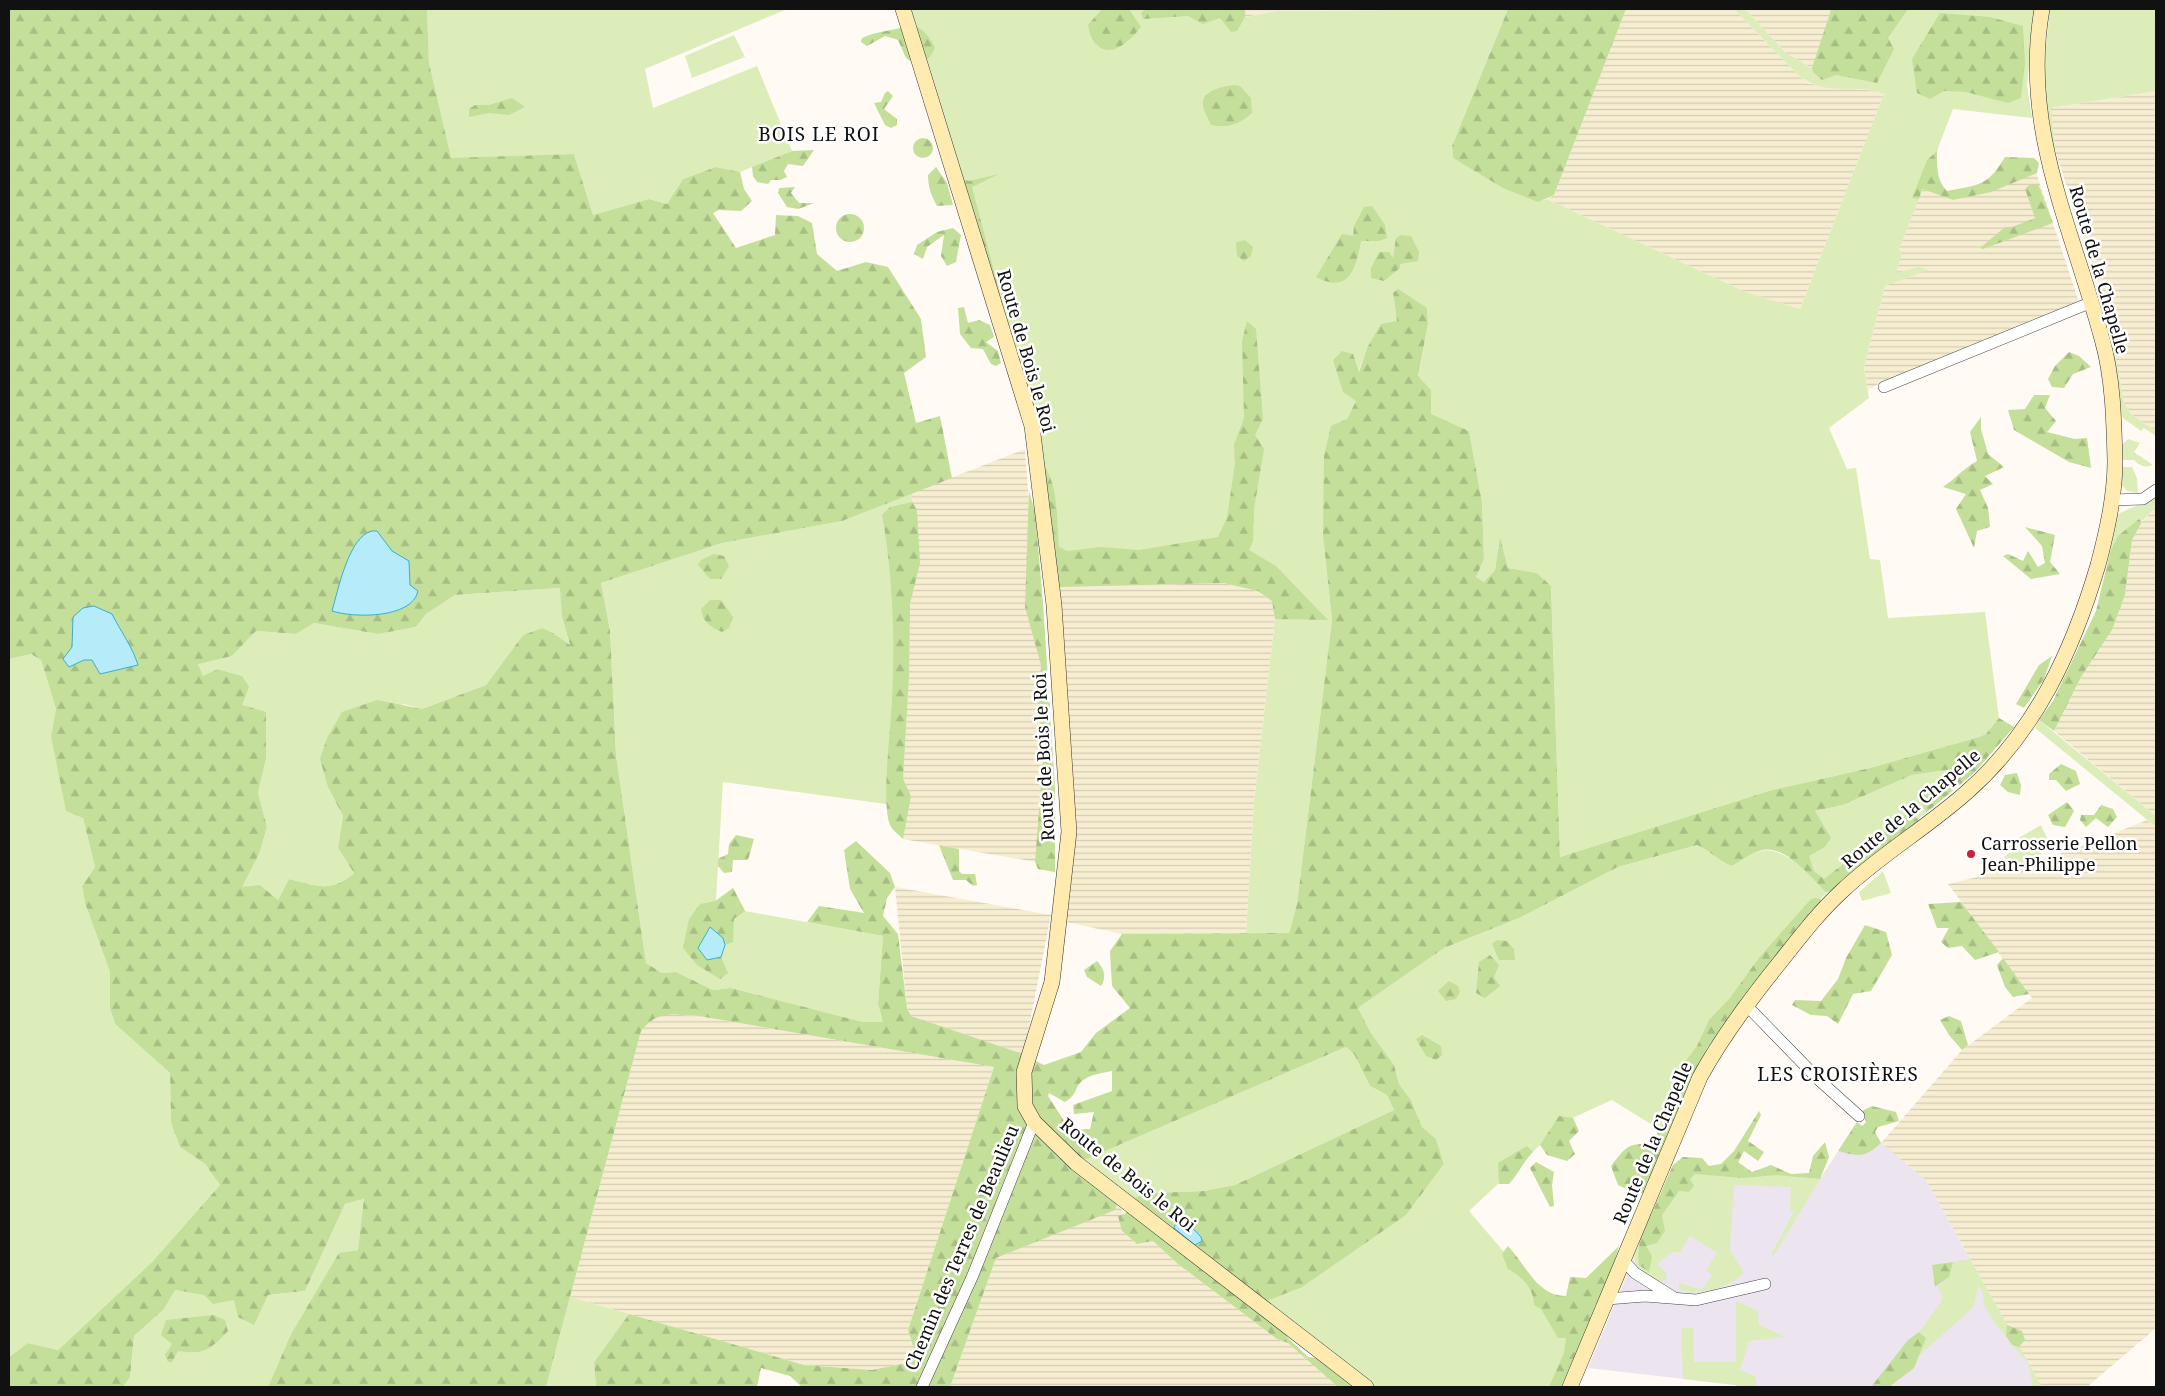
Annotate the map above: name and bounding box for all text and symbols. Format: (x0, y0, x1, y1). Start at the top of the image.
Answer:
district label: BOIS LE ROI (758, 121, 880, 147)
street label: Route de la Chapelle (2064, 183, 2135, 357)
street label: Route de Bois le Roi (992, 267, 1062, 435)
street label: Route de Bois le Roi (1027, 672, 1059, 842)
street label: Route de la Chapelle (1836, 743, 1985, 873)
place label: Carrosserie Pellon Jean-Philippe (1980, 831, 2138, 876)
marker: Carrosserie Pellon Jean-Philippe (1965, 848, 1977, 860)
street label: Route de la Chapelle (1607, 1058, 1697, 1227)
district label: LES CROISIÈRES (1757, 1061, 1919, 1087)
street label: Route de Bois le Roi (1056, 1112, 1202, 1237)
street label: Chemin des Terres de Beaulieu (898, 1121, 1024, 1374)

